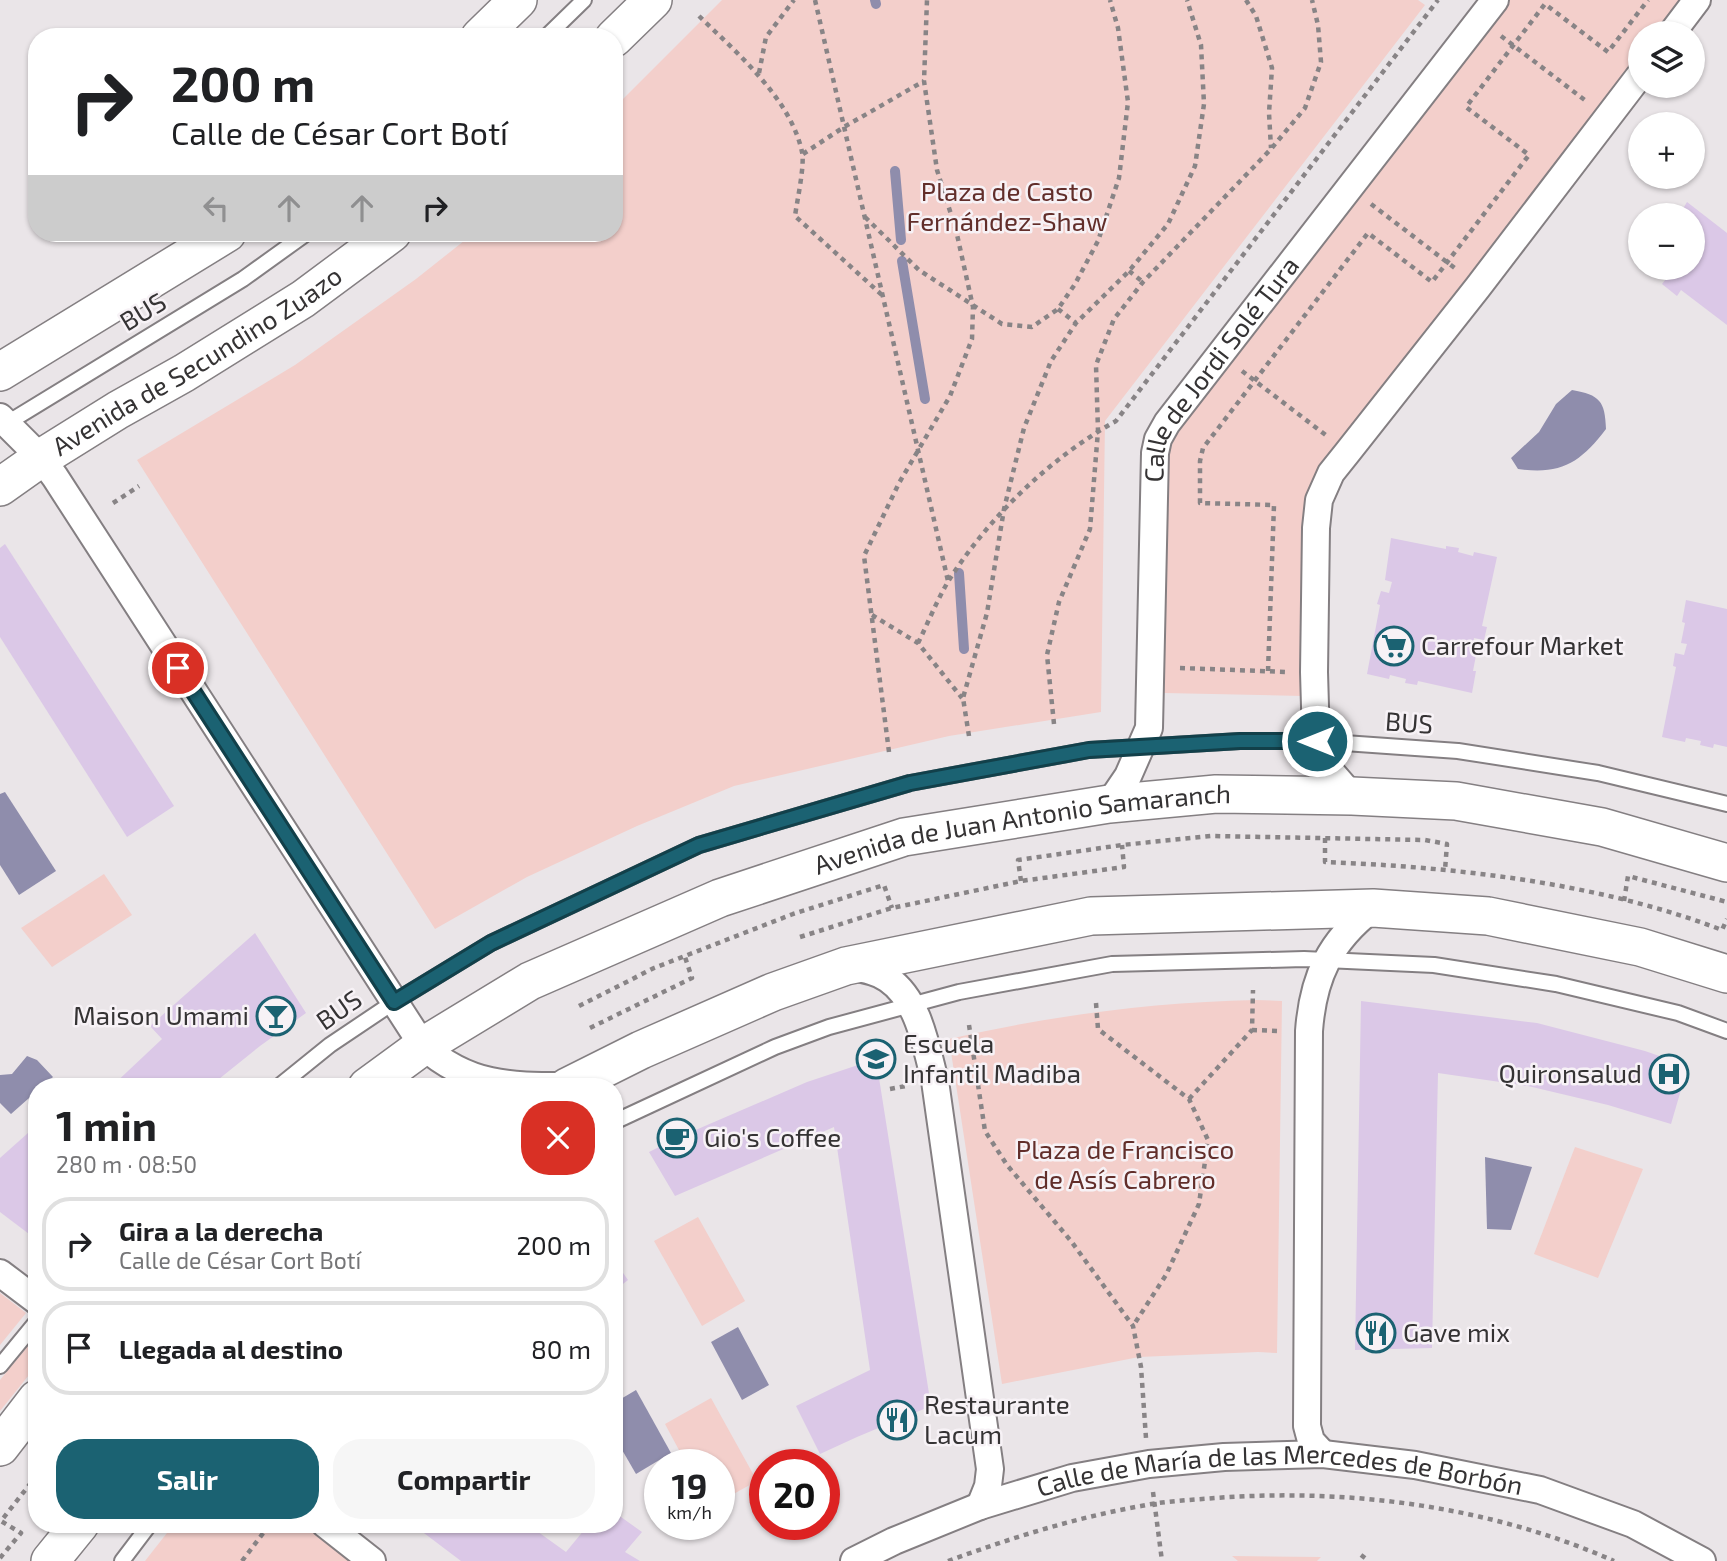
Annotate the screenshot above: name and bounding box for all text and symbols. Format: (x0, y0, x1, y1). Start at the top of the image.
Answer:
map controls (1628, 21, 1705, 280)
button: layers (1628, 21, 1705, 98)
text: 200 m (171, 53, 315, 112)
icon: right (56, 56, 147, 147)
button: + (1628, 112, 1705, 189)
text: Calle de César Cort Botí (171, 113, 508, 151)
park label: Plaza de Casto Fernández-Shaw (907, 175, 1107, 236)
icon: left (197, 189, 235, 227)
icon: ahead (270, 189, 308, 227)
icon: ahead (343, 189, 381, 227)
icon: right (416, 189, 454, 227)
button: − (1628, 203, 1705, 280)
street label: Calle de Jordi Solé Tura (1137, 250, 1304, 483)
street label: Avenida de Secundino Zuazo (46, 259, 347, 461)
street label: BUS (114, 285, 171, 336)
supermarket icon: Carrefour Market (1373, 625, 1415, 667)
place label: Carrefour Market (1421, 629, 1624, 660)
pin (148, 638, 208, 698)
icon: arrive (159, 649, 197, 687)
position arrow (1280, 704, 1354, 778)
street label: BUS (1384, 704, 1434, 739)
street label: Avenida de Juan Antonio Samaranch (810, 777, 1231, 880)
street label: BUS (310, 982, 367, 1035)
bar icon: Maison Umami (255, 995, 297, 1037)
place label: Maison Umami (73, 999, 249, 1030)
place label: Escuela Infantil Madiba (903, 1027, 1081, 1088)
school or university icon: Escuela Infantil Madiba (855, 1038, 897, 1080)
hospital icon: Quironsalud (1648, 1053, 1690, 1095)
place label: Quironsalud (1498, 1057, 1642, 1088)
text: 1 min (56, 1099, 157, 1149)
button: close (521, 1101, 595, 1175)
cafe icon: Gio's Coffee (656, 1117, 698, 1159)
place label: Gio's Coffee (704, 1121, 841, 1152)
park label: Plaza de Francisco de Asís Cabrero (1016, 1133, 1234, 1194)
text: 280 m · 08:50 (56, 1150, 197, 1178)
text: Gira a la derecha (119, 1215, 323, 1246)
icon: right (60, 1225, 98, 1263)
text: 200 m (516, 1229, 591, 1260)
text: Calle de César Cort Botí (119, 1246, 361, 1274)
restaurant icon: Gave mix (1355, 1312, 1397, 1354)
place label: Gave mix (1403, 1316, 1510, 1347)
icon: arrive (60, 1329, 98, 1367)
text: Llegada al destino (119, 1333, 343, 1364)
text: 80 m (531, 1333, 591, 1364)
place label: Restaurante Lacum (924, 1388, 1070, 1449)
restaurant icon: Restaurante Lacum (876, 1399, 918, 1441)
text: Calle de María de las Mercedes de Borbón (1032, 1437, 1526, 1502)
button: Salir (56, 1439, 319, 1519)
button: Compartir (333, 1439, 595, 1519)
speed limit sign: 20 (749, 1449, 840, 1540)
text: 19 (672, 1464, 707, 1506)
street label: Calle de María de las Mercedes de Borbón (1034, 1475, 1524, 1507)
text: km/h (667, 1501, 712, 1523)

